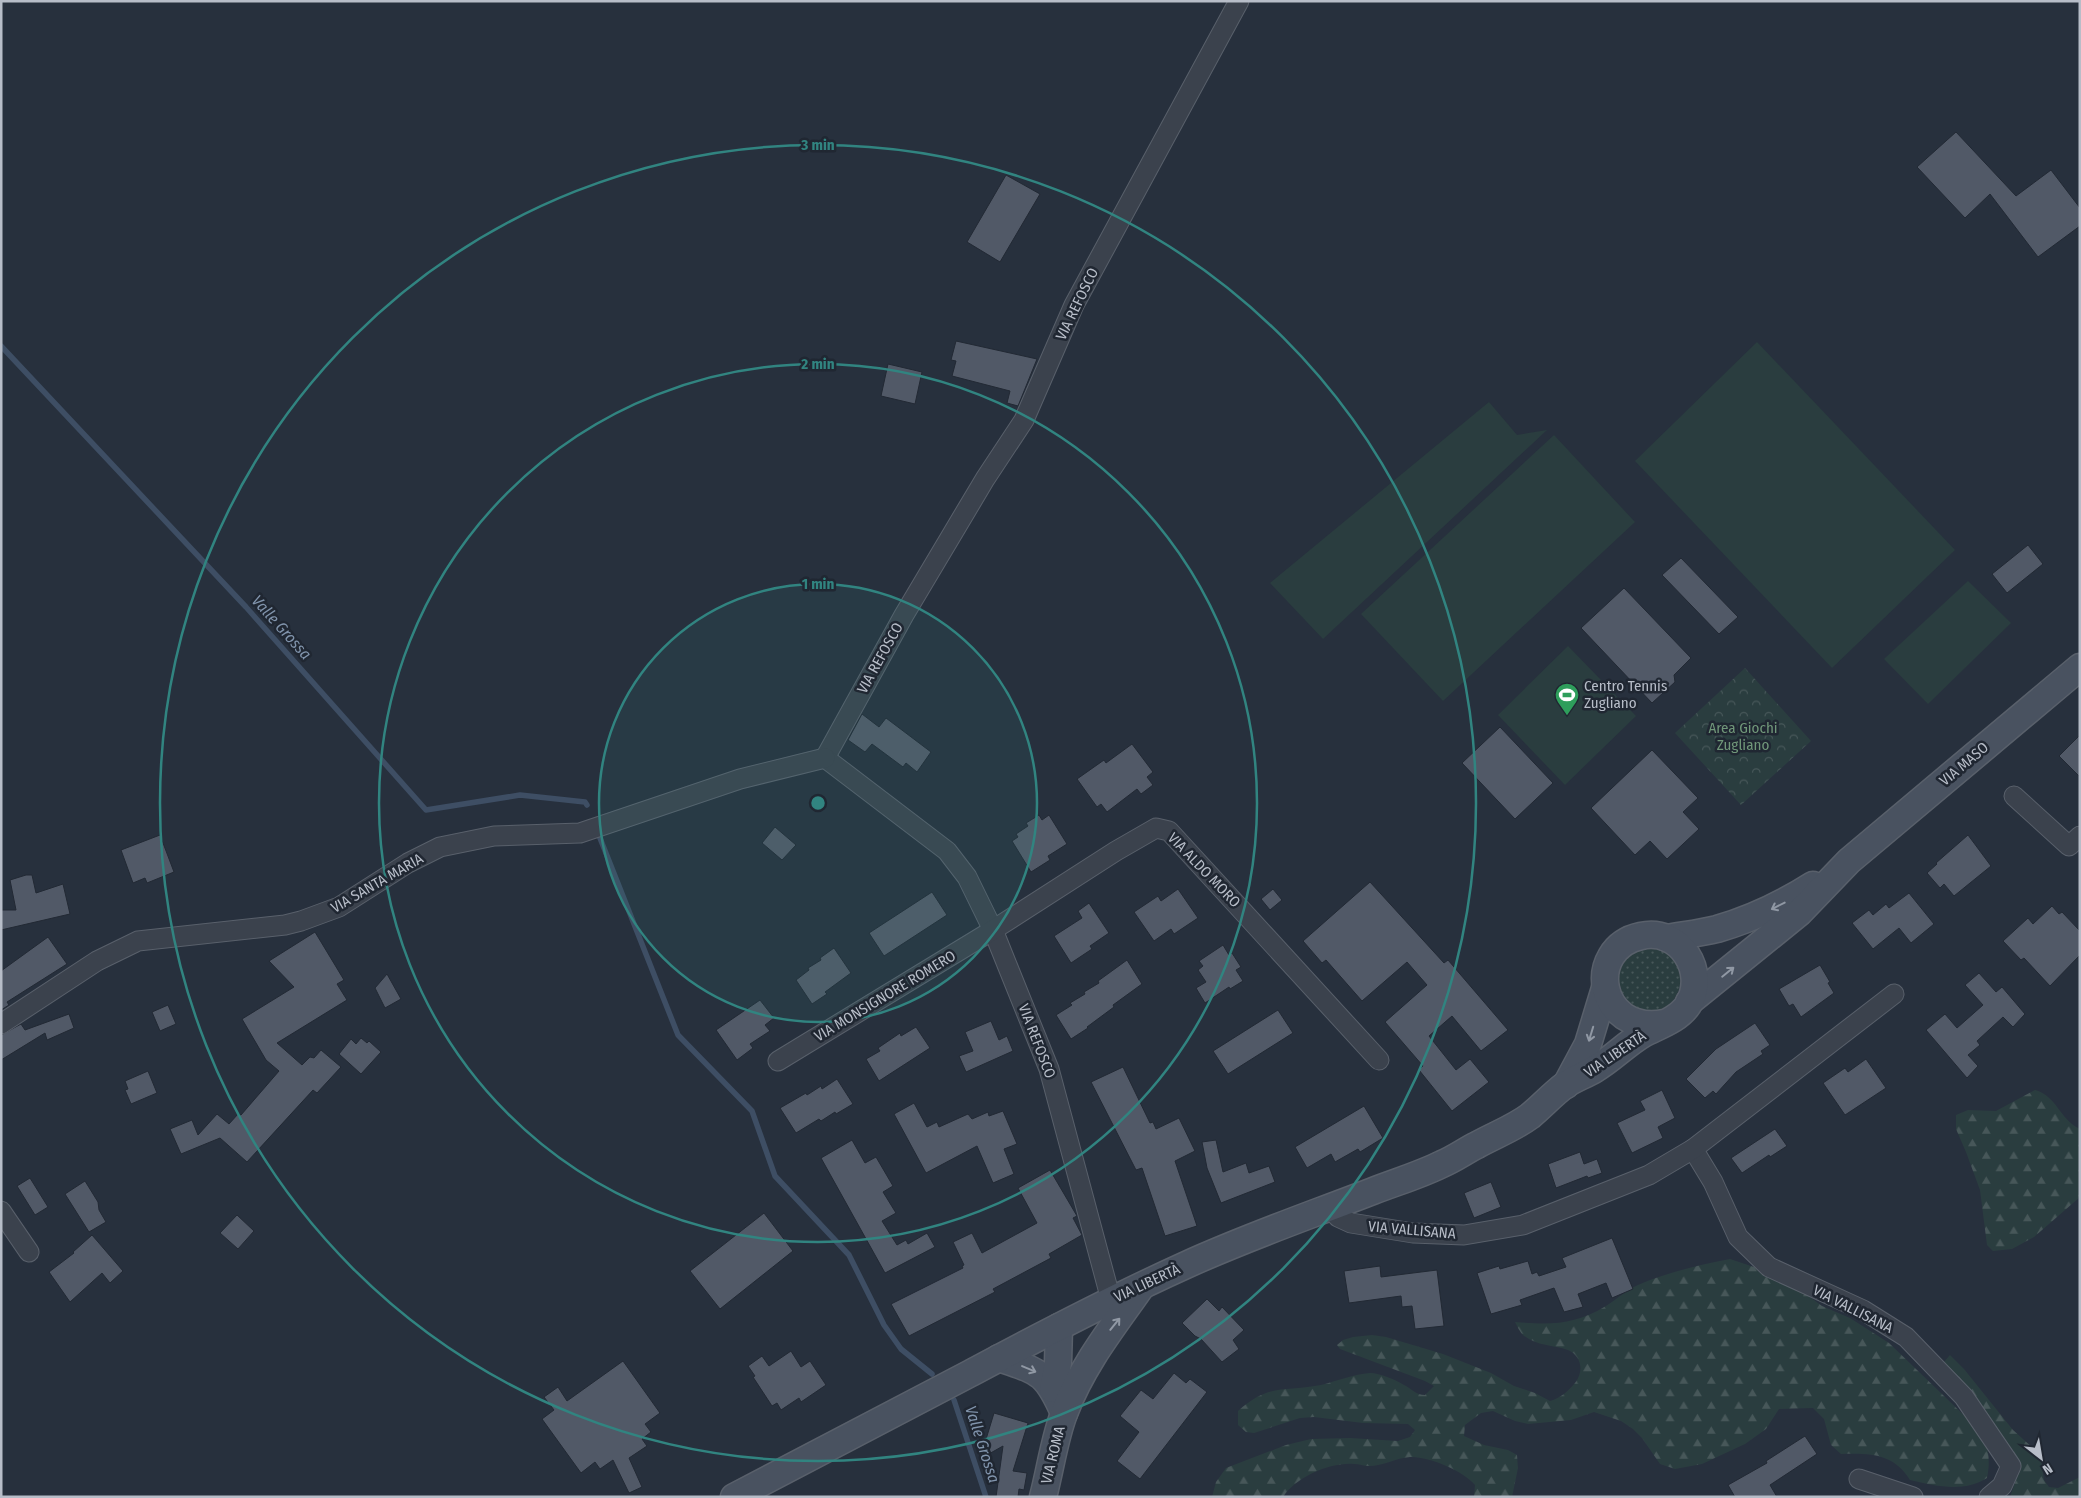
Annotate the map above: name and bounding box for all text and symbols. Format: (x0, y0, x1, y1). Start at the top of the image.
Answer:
text: 3 min (800, 136, 835, 154)
street label: VIA REFOSCO (1052, 265, 1102, 343)
text: 2 min (800, 355, 835, 373)
text: 1 min (802, 575, 834, 593)
water label: Valle Grossa (248, 591, 315, 663)
street label: VIA REFOSCO (853, 619, 907, 697)
place label: Centro Tennis Zugliano (1584, 677, 1667, 712)
sports icon: Centro Tennis Zugliano (1554, 682, 1580, 716)
park label: Area Giochi Zugliano (1708, 719, 1778, 754)
street label: VIA MASO (1936, 738, 1992, 790)
centre of rings (809, 794, 827, 812)
street label: VIA ALDO MORO (1164, 829, 1244, 911)
street label: VIA SANTA MARIA (328, 849, 426, 917)
one-way arrow (1771, 902, 1786, 911)
street label: VIA MONSIGNORE ROMERO (811, 947, 959, 1045)
one-way arrow (1721, 966, 1734, 977)
street label: VIA REFOSCO (1015, 1001, 1059, 1081)
one-way arrow (1586, 1026, 1596, 1042)
street label: VIA LIBERTÀ (1581, 1027, 1649, 1081)
street label: VIA VALLISANA (1367, 1217, 1457, 1243)
street label: VIA LIBERTÀ (1111, 1260, 1183, 1306)
street label: VIA VALLISANA (1810, 1281, 1896, 1337)
one-way arrow (1109, 1318, 1120, 1331)
one-way arrow (1021, 1365, 1036, 1375)
water label: Valle Grossa (961, 1403, 1004, 1485)
street label: VIA ROMA (1037, 1424, 1069, 1486)
north arrow (2016, 1433, 2066, 1483)
text: N (2039, 1459, 2055, 1478)

